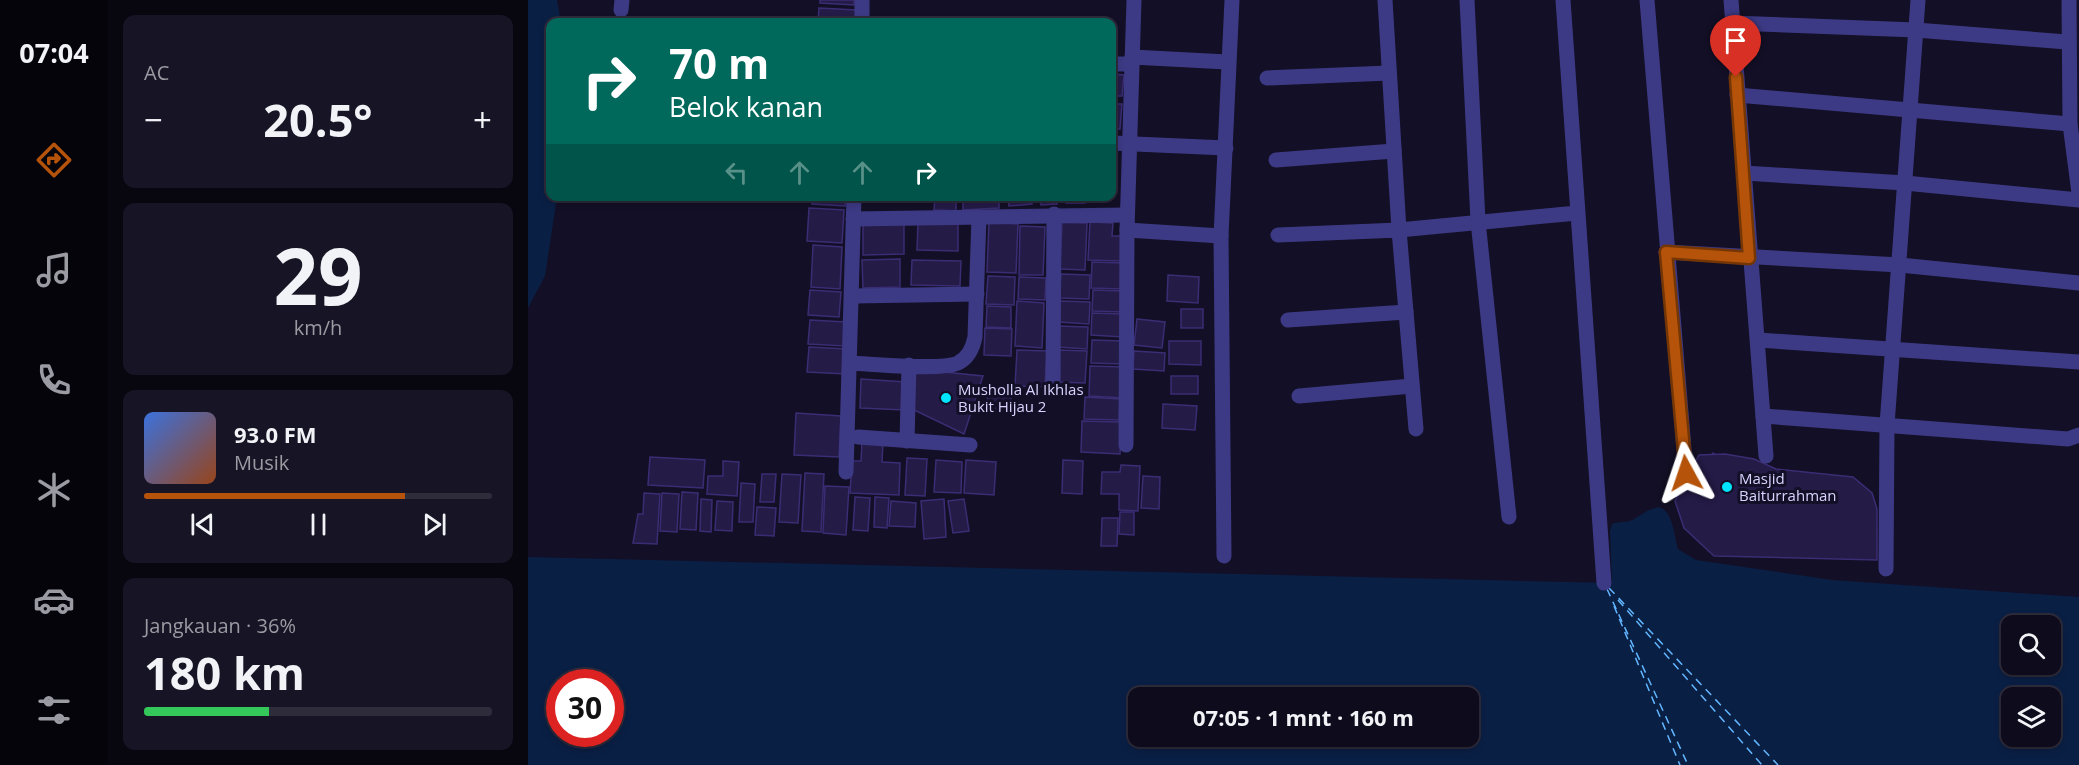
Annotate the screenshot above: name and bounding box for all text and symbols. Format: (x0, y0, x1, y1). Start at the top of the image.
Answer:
pin (1710, 15, 1761, 77)
icon: arrive (1719, 24, 1752, 57)
text: 07:04 (19, 34, 89, 71)
text: 70 m (669, 34, 769, 91)
icon: right (570, 42, 648, 120)
text: AC (144, 59, 169, 86)
text: Belok kanan (669, 88, 823, 125)
text: 20.5° (263, 89, 373, 150)
text: − (144, 97, 163, 142)
text: + (473, 97, 492, 142)
icon: directions (33, 139, 75, 181)
icon: left (720, 156, 753, 189)
icon: ahead (783, 156, 816, 189)
icon: ahead (846, 156, 879, 189)
icon: right (909, 156, 942, 189)
text: 29 (273, 222, 363, 328)
icon: music (33, 249, 75, 291)
text: km/h (294, 314, 342, 341)
icon: phone (33, 359, 75, 401)
place label: Musholla Al Ikhlas Bukit Hijau 2 (958, 379, 1084, 416)
marker: Musholla Al Ikhlas Bukit Hijau 2 (939, 391, 953, 405)
text: 93.0 FM (234, 419, 317, 449)
position arrow (1654, 441, 1718, 505)
text: Musik (234, 449, 289, 476)
place label: Masjid Baiturrahman (1739, 468, 1837, 505)
icon: climate (33, 469, 75, 511)
marker: Masjid Baiturrahman (1720, 480, 1734, 494)
icon: previous (186, 508, 219, 541)
icon: pause (302, 508, 335, 541)
icon: next (418, 508, 451, 541)
icon: car (33, 579, 75, 621)
text: Jangkauan · 36% (144, 612, 296, 639)
map controls (2001, 615, 2061, 747)
button: search (2001, 615, 2061, 675)
text: 180 km (144, 642, 305, 703)
speed limit sign: 30 (546, 669, 624, 747)
button: layers (2001, 687, 2061, 747)
icon: filters (33, 689, 75, 731)
text: 07:05 · 1 mnt · 160 m (1193, 702, 1414, 732)

